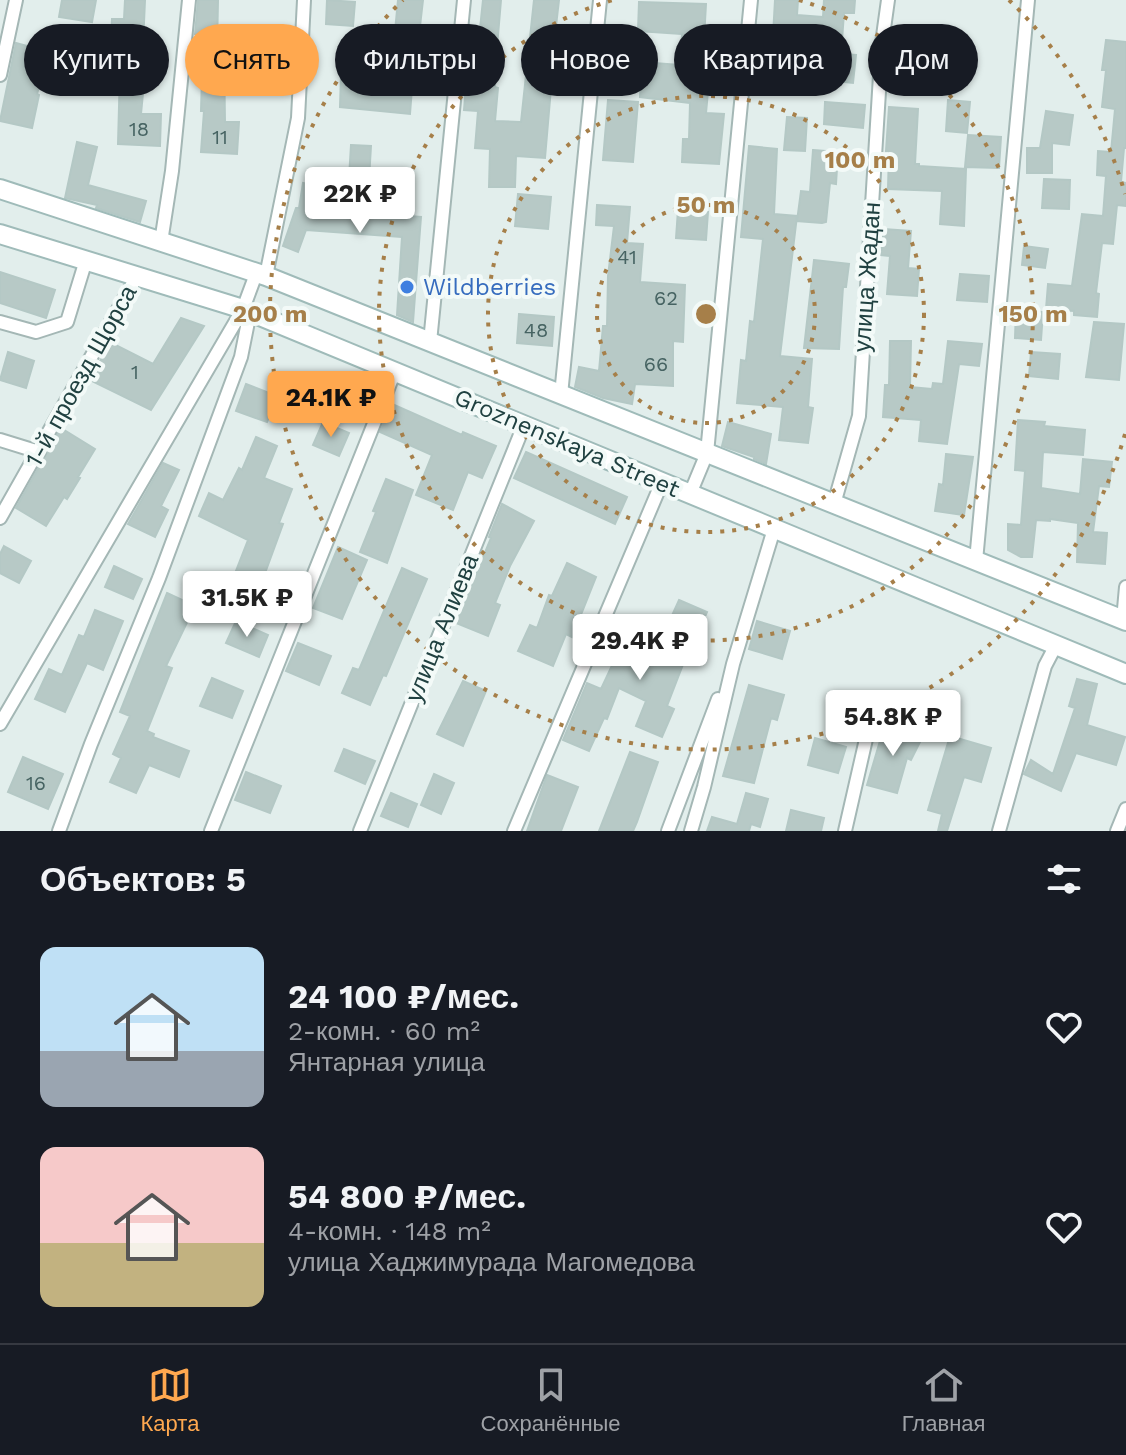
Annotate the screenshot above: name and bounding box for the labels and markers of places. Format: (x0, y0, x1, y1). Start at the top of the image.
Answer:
pin: 22K ₽ (304, 167, 416, 235)
place label: Wildberries (423, 273, 556, 301)
marker: Wildberries (398, 278, 416, 296)
centre of rings (692, 300, 720, 328)
pin: 24.1K ₽ (257, 371, 405, 439)
pin: 31.5K ₽ (173, 571, 321, 639)
pin: 29.4K ₽ (566, 614, 714, 682)
pin: 54.8K ₽ (819, 690, 967, 758)

